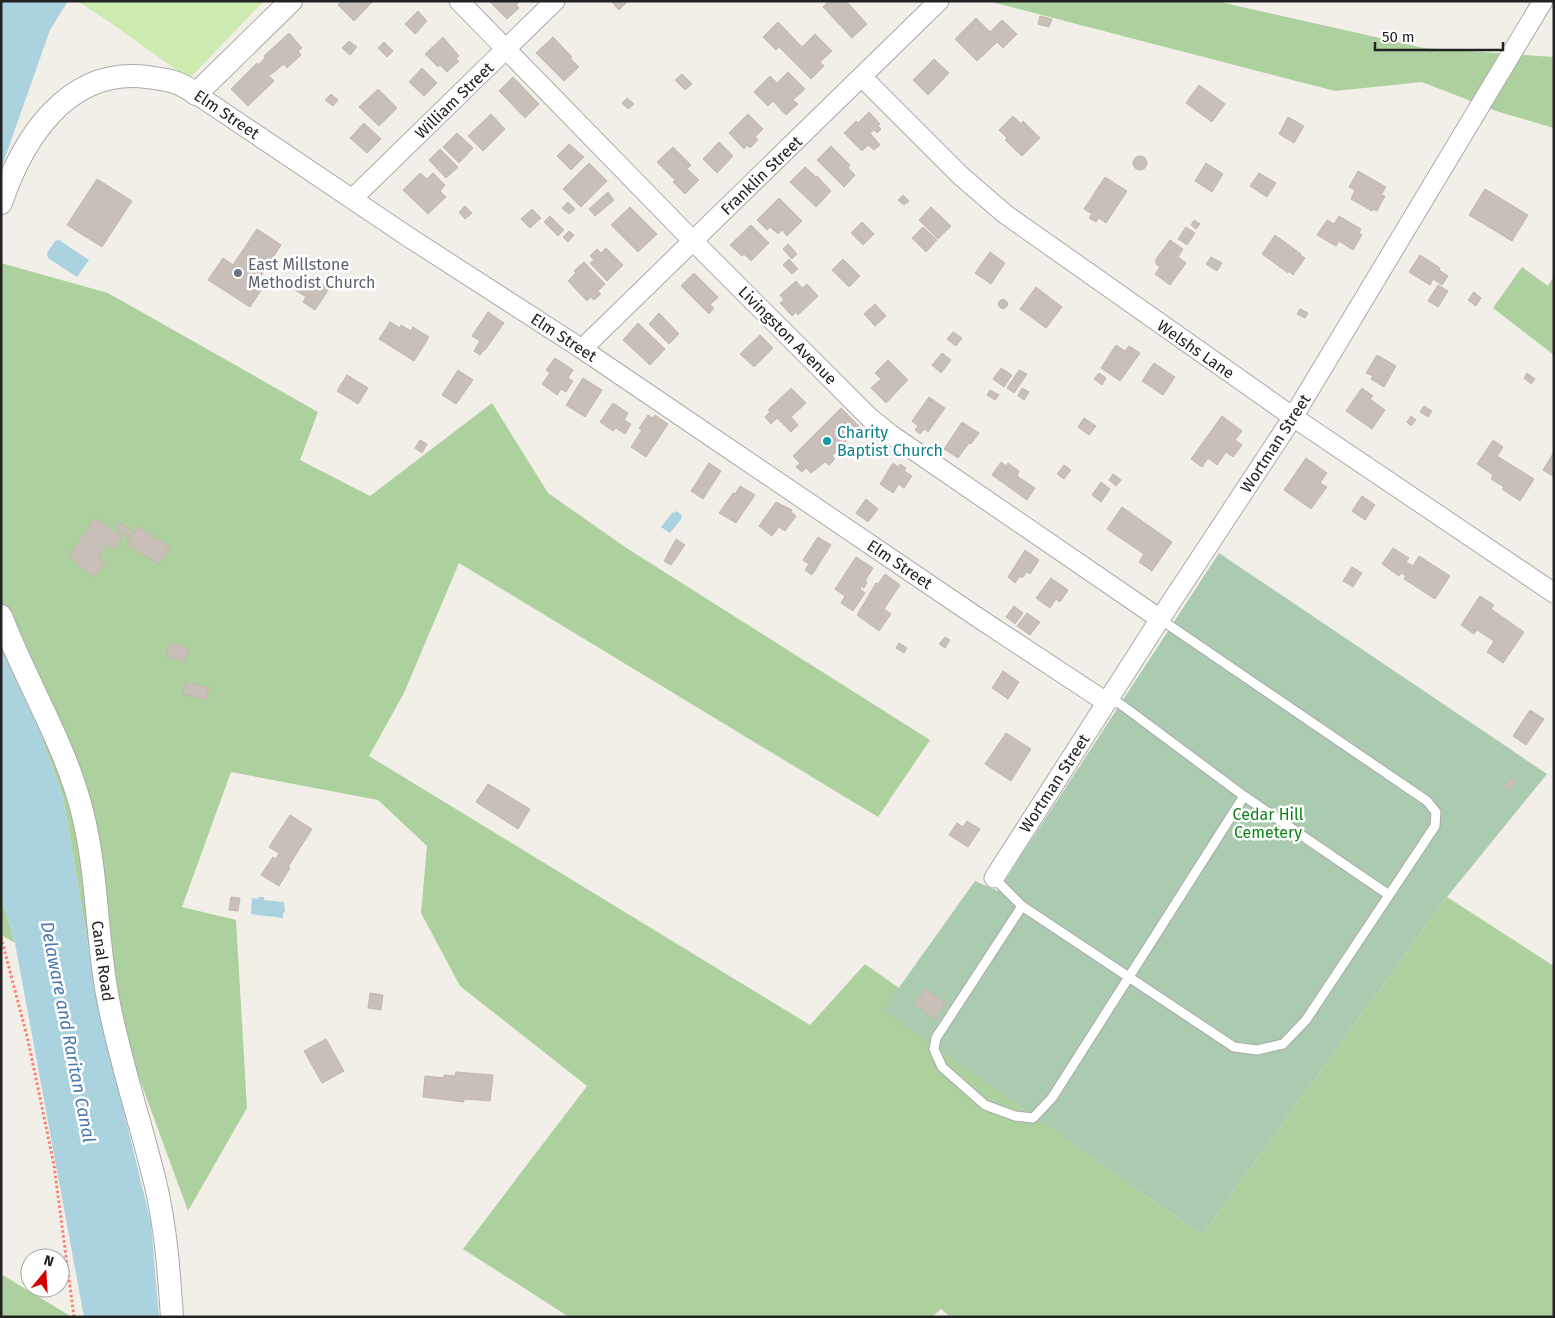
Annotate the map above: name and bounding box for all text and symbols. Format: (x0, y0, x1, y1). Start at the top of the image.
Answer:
scale bar (1375, 20, 1502, 52)
text: 50 m (1382, 28, 1415, 46)
street label: William Street (411, 58, 498, 143)
street label: Elm Street (191, 86, 263, 143)
street label: Franklin Street (717, 132, 806, 219)
place label: East Millstone Methodist Church (248, 255, 375, 292)
marker: East Millstone Methodist Church (232, 267, 244, 279)
street label: Livingston Avenue (734, 282, 841, 389)
street label: Elm Street (527, 309, 600, 366)
street label: Welshs Lane (1154, 316, 1238, 383)
street label: Wortman Street (1236, 390, 1314, 496)
place label: Charity Baptist Church (837, 423, 943, 460)
marker: Charity Baptist Church (821, 435, 833, 447)
street label: Elm Street (864, 536, 936, 593)
street label: Wortman Street (1015, 730, 1093, 836)
park label: Cedar Hill Cemetery (1233, 805, 1304, 842)
water label: Delaware and Raritan Canal (36, 919, 100, 1145)
street label: Canal Road (87, 920, 118, 1003)
north arrow (20, 1248, 70, 1298)
text: N (42, 1252, 56, 1271)

